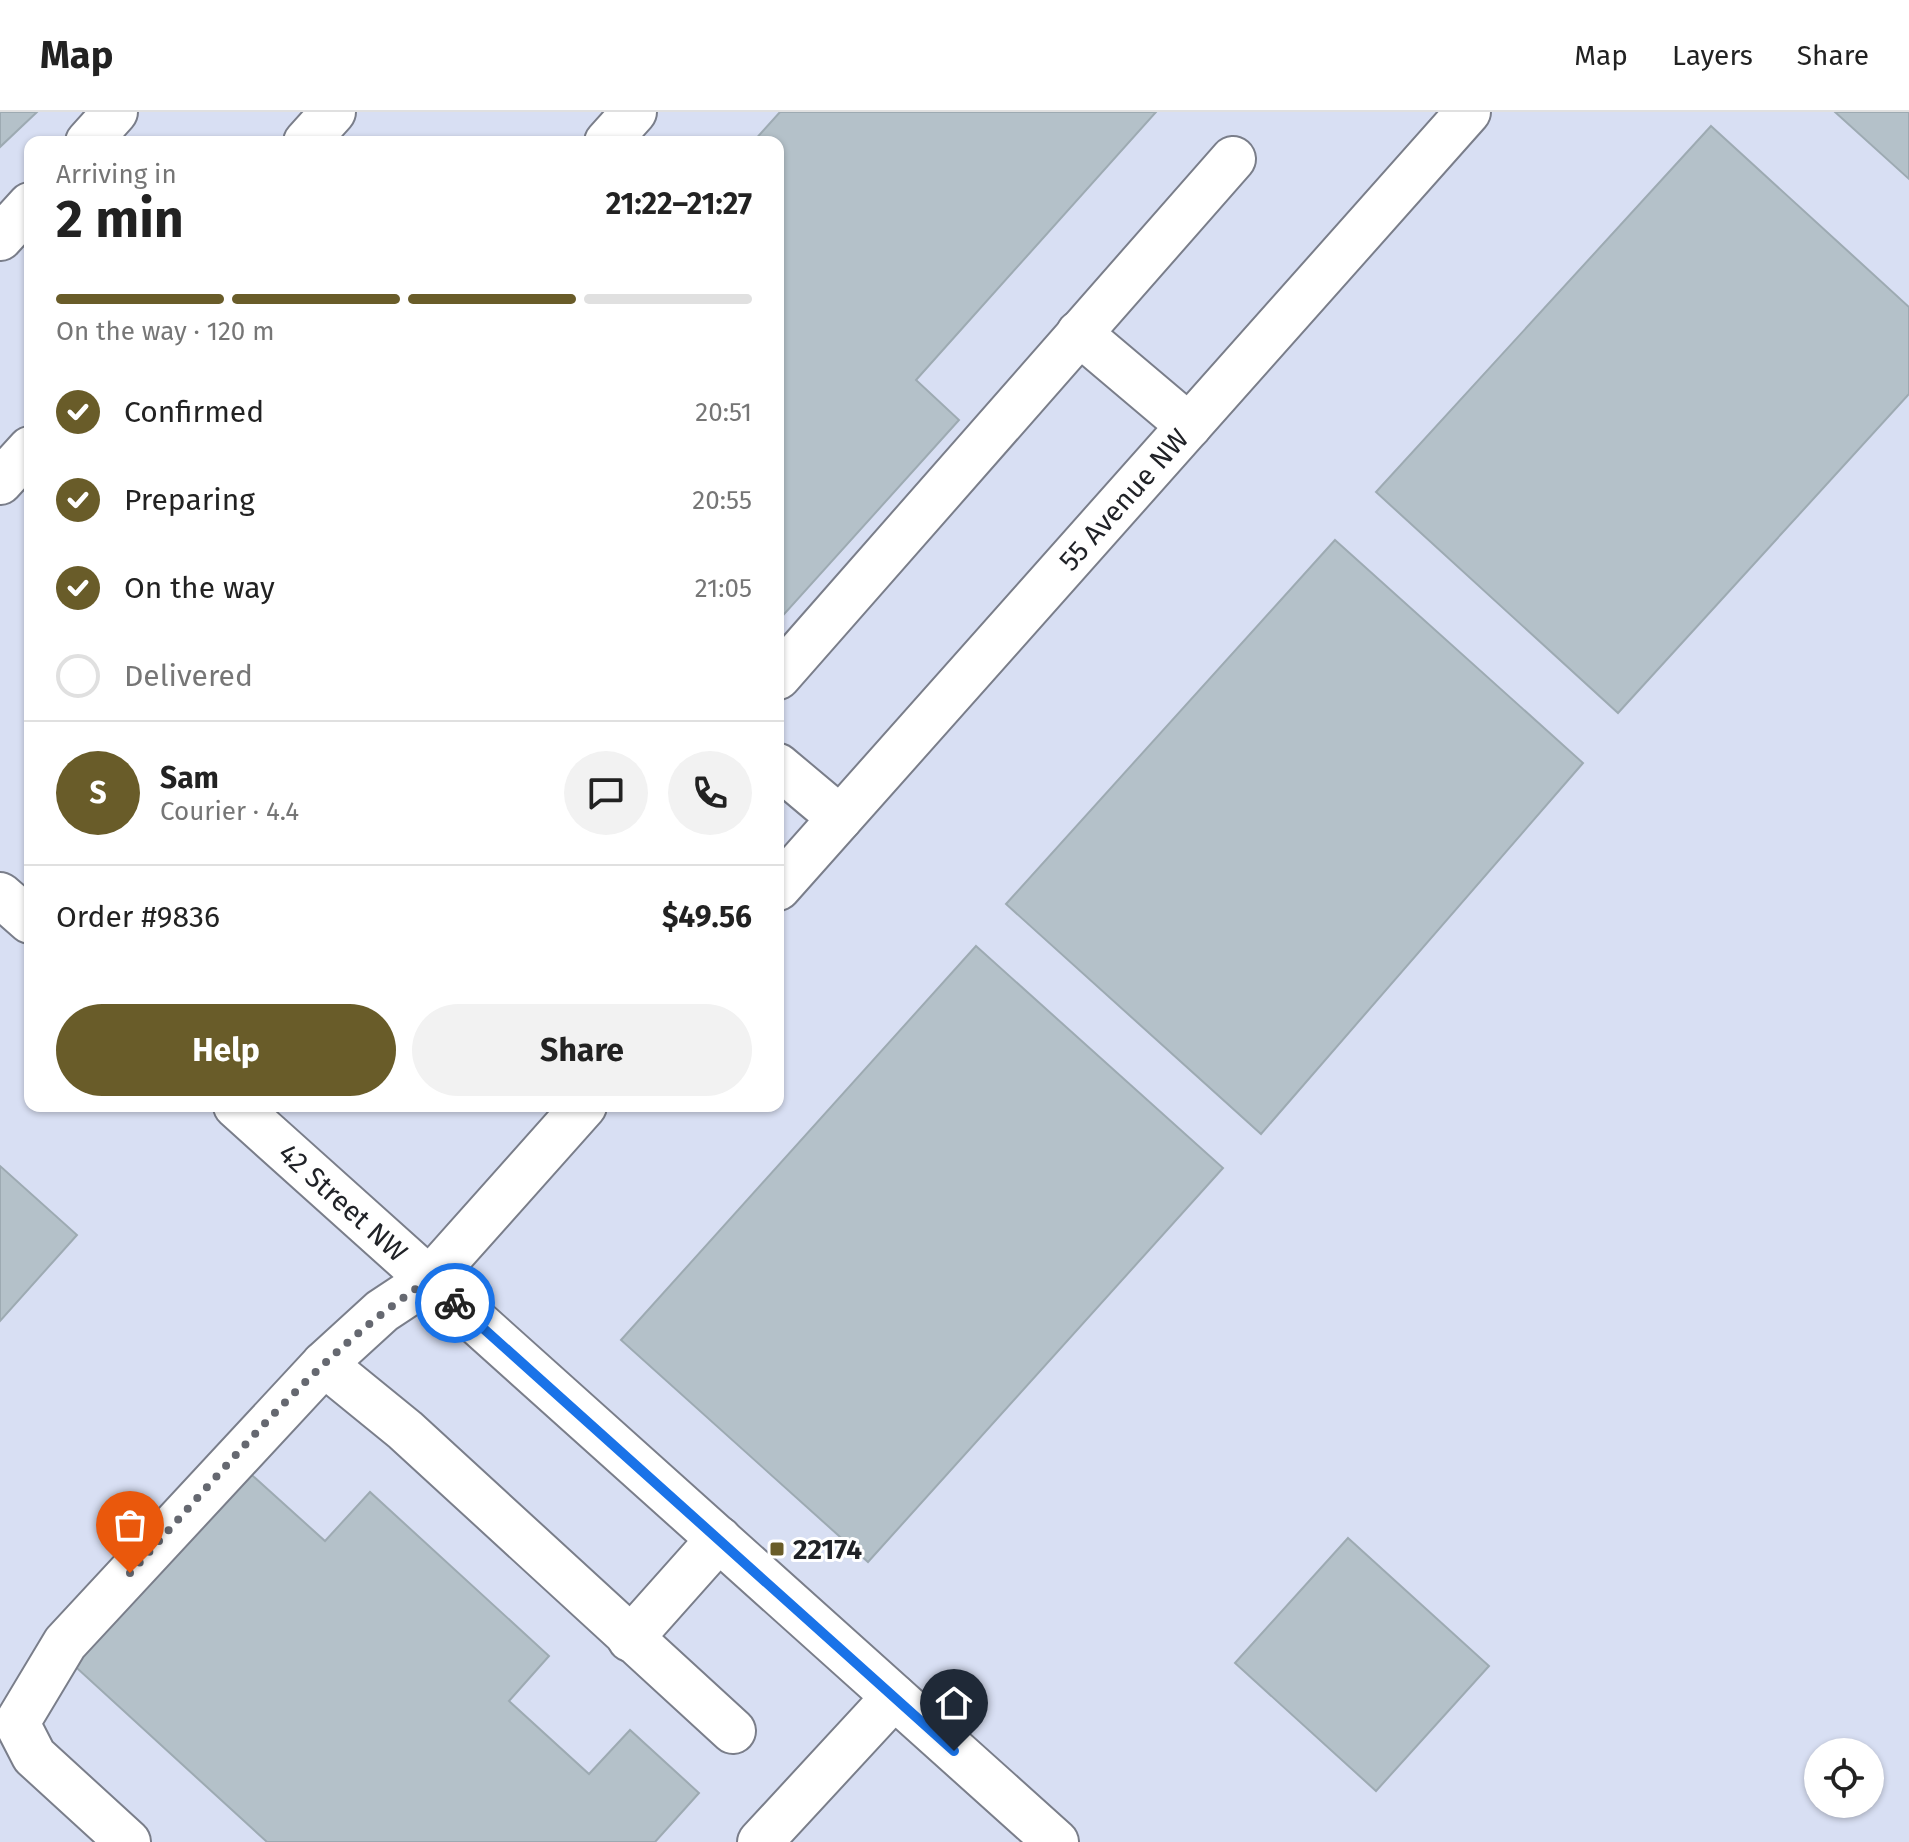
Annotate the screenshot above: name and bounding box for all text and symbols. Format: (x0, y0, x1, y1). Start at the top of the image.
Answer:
text: Map (40, 32, 113, 78)
text: Map (1574, 39, 1628, 72)
text: Layers (1672, 39, 1753, 72)
text: Share (1797, 39, 1869, 72)
text: Arriving in (56, 159, 177, 190)
text: 21:22–21:27 (606, 186, 752, 222)
text: 2 min (56, 188, 184, 251)
text: On the way · 120 m (56, 316, 275, 347)
icon: check (56, 390, 100, 434)
text: Confirmed (124, 394, 264, 430)
text: 20:51 (695, 397, 752, 428)
street label: 55 Avenue NW (1052, 422, 1195, 577)
icon: check (56, 478, 100, 522)
text: Preparing (124, 482, 255, 518)
text: 20:55 (692, 485, 752, 516)
icon: check (56, 566, 100, 610)
text: On the way (124, 570, 275, 606)
text: 21:05 (695, 573, 752, 604)
text: Delivered (124, 658, 253, 694)
button: chat (564, 751, 648, 835)
button: phone (668, 751, 752, 835)
text: Sam (160, 760, 219, 796)
text: S (89, 775, 107, 811)
text: Courier · 4.4 (160, 796, 299, 827)
text: Order #9836 (56, 899, 220, 935)
text: $49.56 (662, 899, 752, 935)
button: Help (56, 1004, 396, 1096)
button: Share (412, 1004, 752, 1096)
street label: 42 Street NW (272, 1136, 414, 1268)
courier (415, 1263, 495, 1343)
icon: bike (433, 1281, 477, 1325)
pin (96, 1491, 164, 1573)
icon: bag (108, 1503, 152, 1547)
place label: 22174 (793, 1533, 862, 1566)
marker: 22174 (768, 1540, 786, 1558)
pin (920, 1669, 988, 1751)
icon: home (932, 1681, 976, 1725)
map controls (1804, 1738, 1884, 1818)
button: locate (1804, 1738, 1884, 1818)

